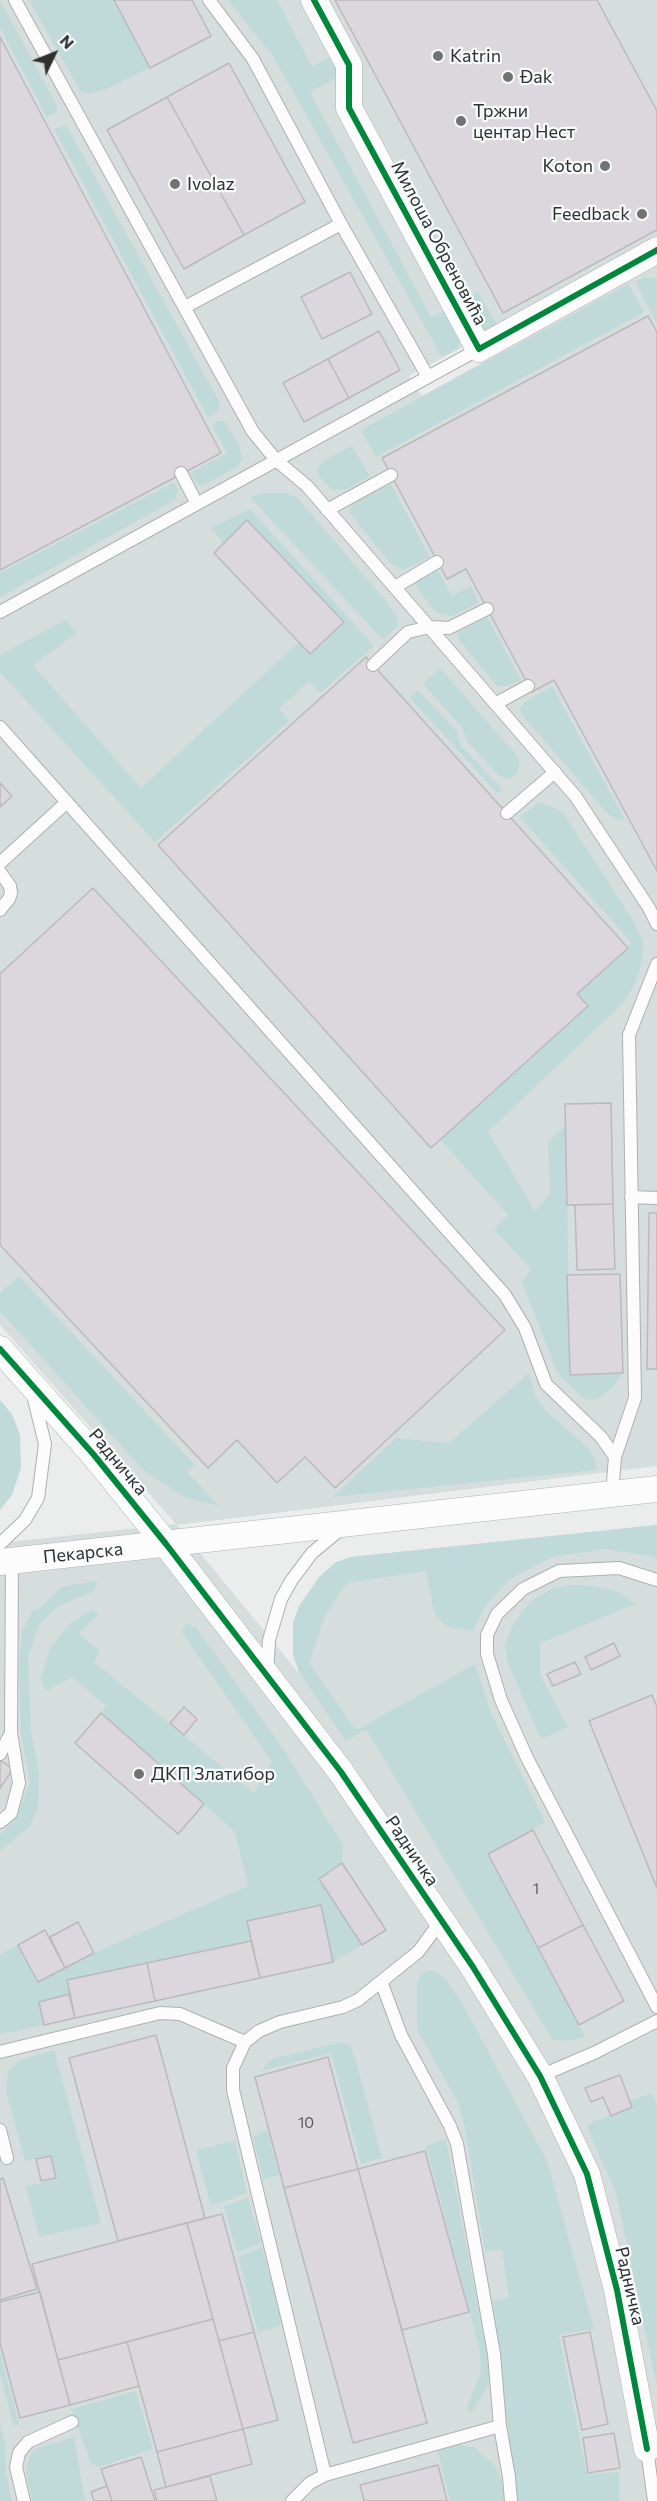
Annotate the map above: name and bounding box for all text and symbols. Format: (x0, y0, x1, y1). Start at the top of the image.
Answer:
north arrow (24, 24, 84, 84)
text: N (56, 31, 79, 52)
place label: Katrin (450, 45, 501, 67)
marker: Katrin (431, 49, 445, 63)
place label: Đak (520, 66, 552, 88)
marker: Đak (501, 70, 515, 84)
place label: Тржни центар Нест (473, 100, 575, 142)
marker: Тржни центар Нест (454, 114, 468, 128)
place label: Koton (543, 155, 593, 177)
street label: Милоша Обреновића (387, 157, 491, 329)
marker: Koton (598, 159, 612, 173)
place label: Ivolaz (187, 173, 235, 195)
marker: Ivolaz (168, 177, 182, 191)
place label: Feedback (552, 203, 630, 225)
marker: Feedback (635, 207, 649, 221)
street label: Радничка (84, 1424, 152, 1500)
street label: Пекарска (42, 1538, 124, 1568)
place label: ДКП Златибор (151, 1763, 275, 1785)
marker: ДКП Златибор (132, 1767, 146, 1781)
street label: Радничка (381, 1812, 443, 1890)
house number: 1 (533, 1880, 539, 1898)
house number: 10 (298, 2114, 314, 2132)
street label: Радничка (610, 2244, 650, 2328)

